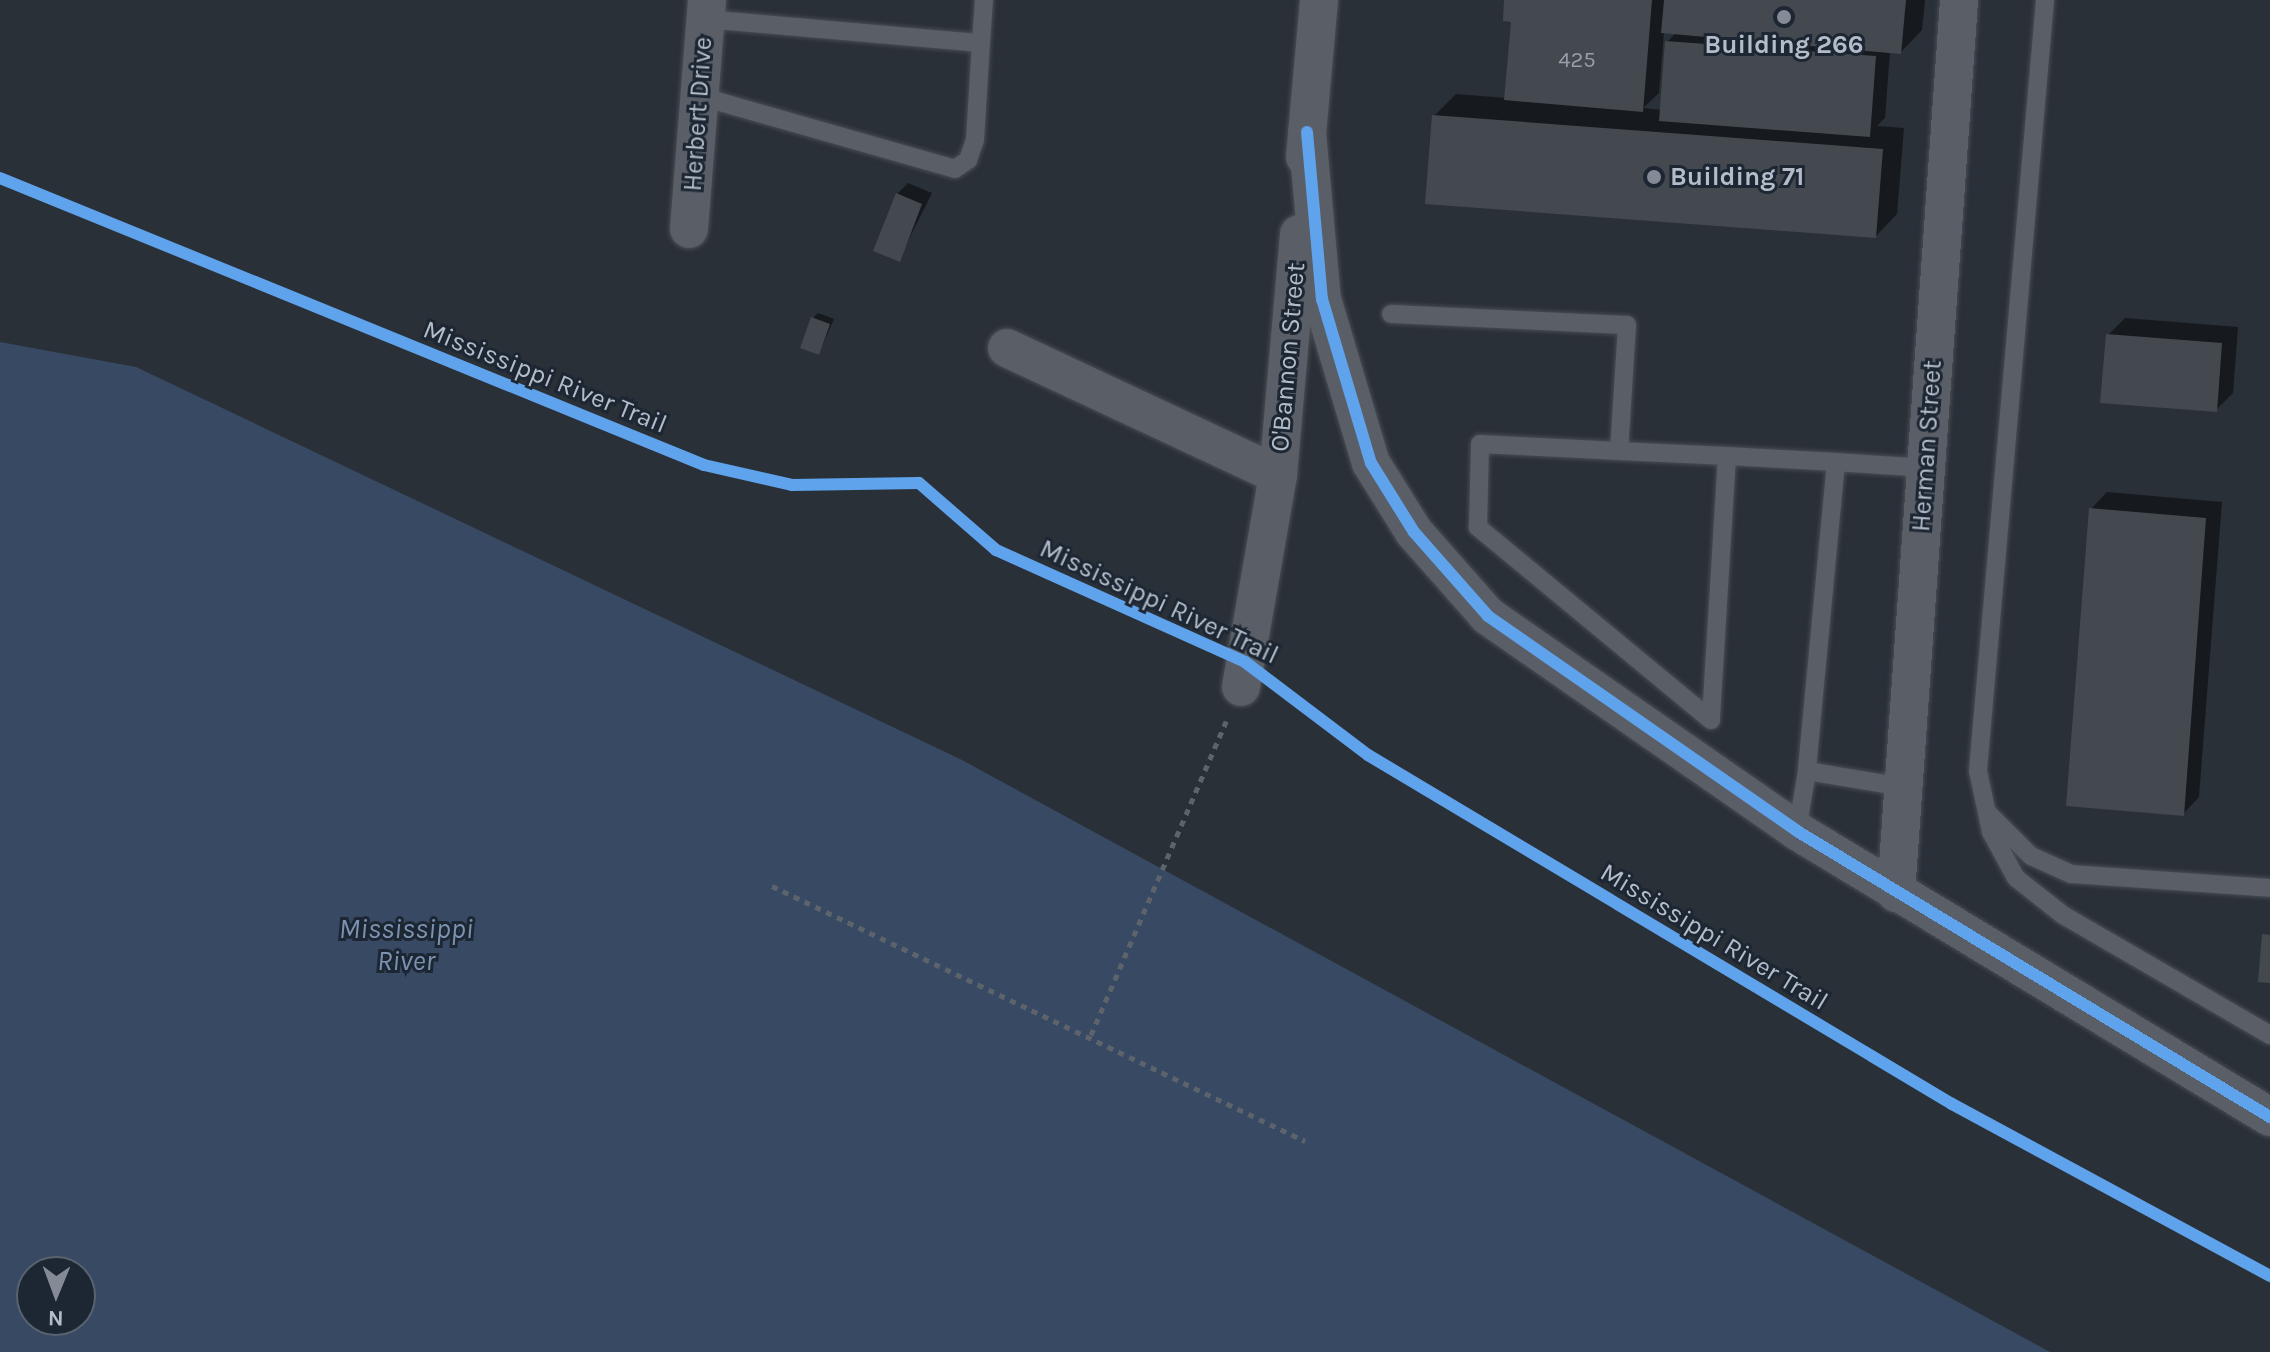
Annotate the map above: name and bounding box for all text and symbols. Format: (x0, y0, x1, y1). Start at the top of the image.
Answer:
marker: Building 266 (1775, 8, 1793, 26)
place label: Building 266 (1704, 29, 1864, 61)
street label: Herbert Drive (677, 36, 719, 192)
house number: 425 (1558, 48, 1596, 74)
place label: Building 71 (1670, 161, 1804, 193)
marker: Building 71 (1645, 168, 1663, 186)
street label: O'Bannon Street (1264, 261, 1312, 453)
street label: Mississippi River Trail (419, 314, 671, 440)
street label: Herman Street (1905, 359, 1949, 533)
street label: Mississippi River Trail (1035, 533, 1283, 671)
street label: Mississippi River Trail (1595, 857, 1833, 1017)
water label: Mississippi River (339, 912, 473, 978)
north arrow (16, 1256, 96, 1336)
text: N (47, 1305, 64, 1331)

